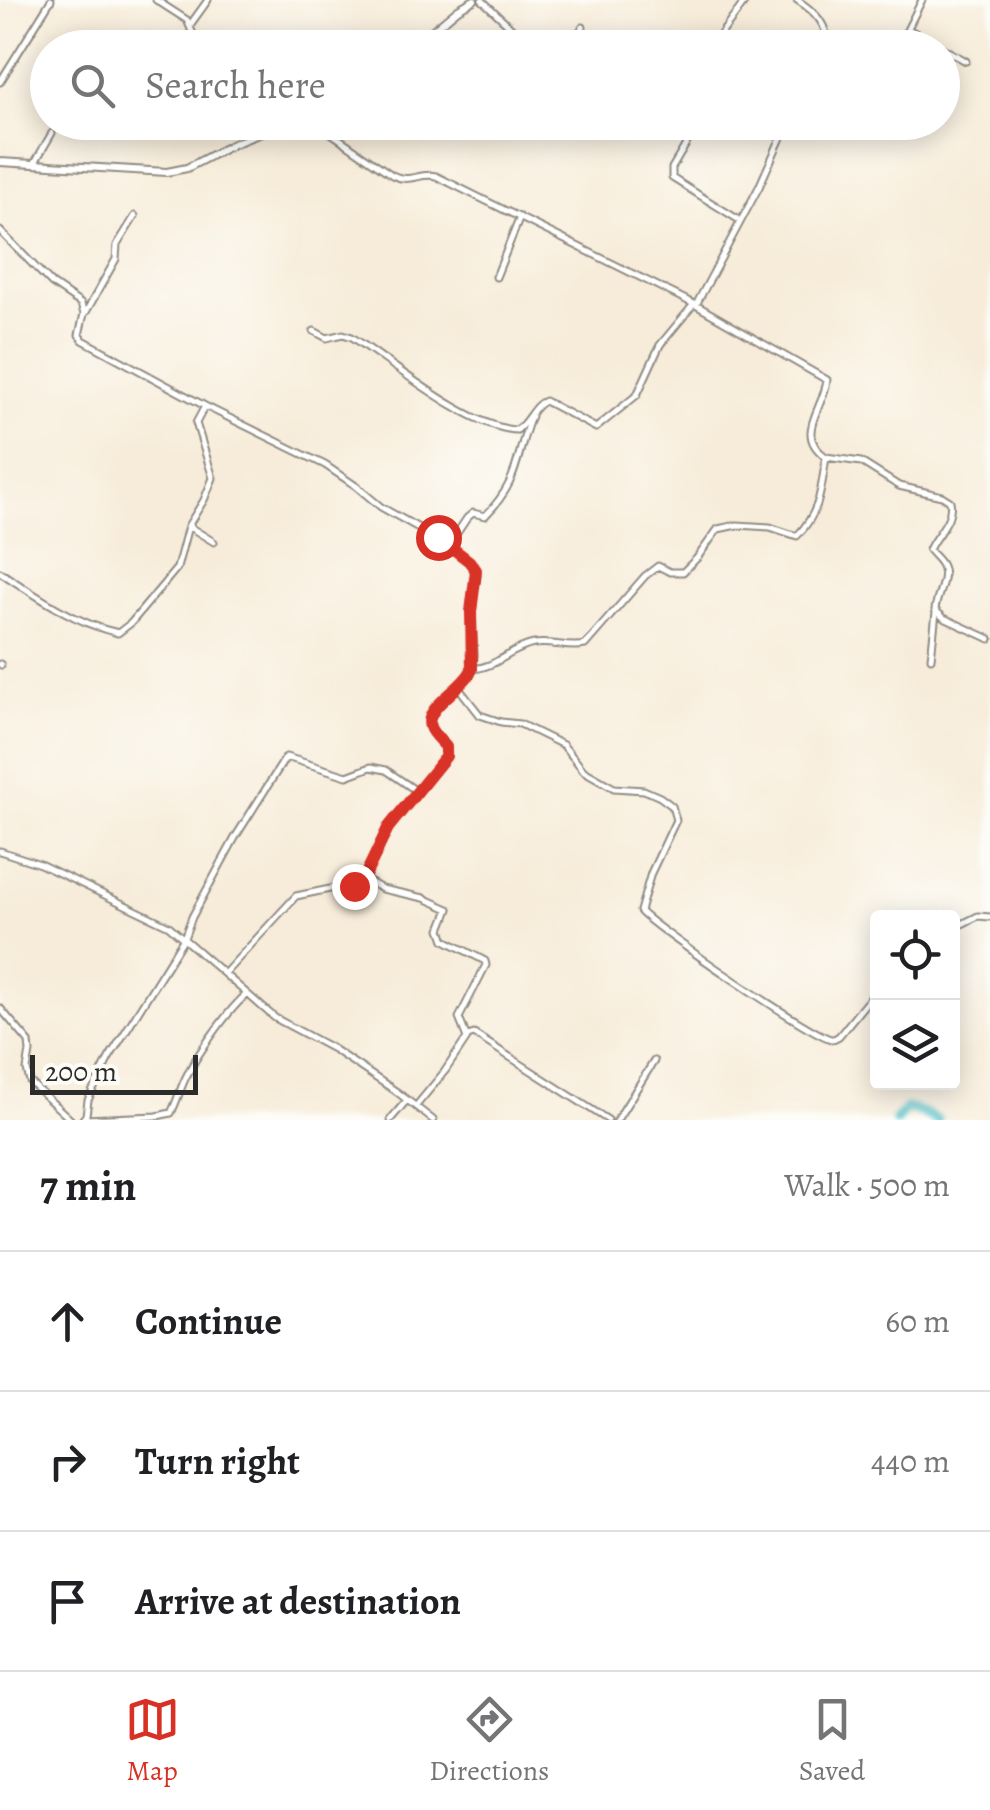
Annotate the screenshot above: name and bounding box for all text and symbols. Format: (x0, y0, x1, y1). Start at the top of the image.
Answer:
search box (30, 30, 960, 140)
icon: search (65, 58, 120, 113)
text: Search here (145, 59, 326, 111)
route start (416, 515, 462, 561)
route end (332, 864, 378, 910)
map controls (870, 910, 960, 1090)
button: locate (870, 910, 960, 1000)
button: layers (870, 1000, 960, 1090)
scale bar (30, 1050, 198, 1094)
text: 200 m (45, 1053, 117, 1091)
text: 7 min (40, 1157, 136, 1214)
text: Walk · 500 m (784, 1163, 950, 1207)
icon: ahead (40, 1294, 95, 1349)
text: Continue (135, 1295, 282, 1347)
text: 60 m (885, 1299, 950, 1343)
icon: right (40, 1434, 95, 1489)
text: Turn right (135, 1435, 300, 1487)
text: 440 m (871, 1439, 950, 1483)
icon: arrive (40, 1574, 95, 1629)
text: Arrive at destination (135, 1575, 461, 1627)
tab: Map (125, 1692, 180, 1790)
tab: Directions (429, 1692, 549, 1790)
tab: Saved (799, 1692, 865, 1790)

